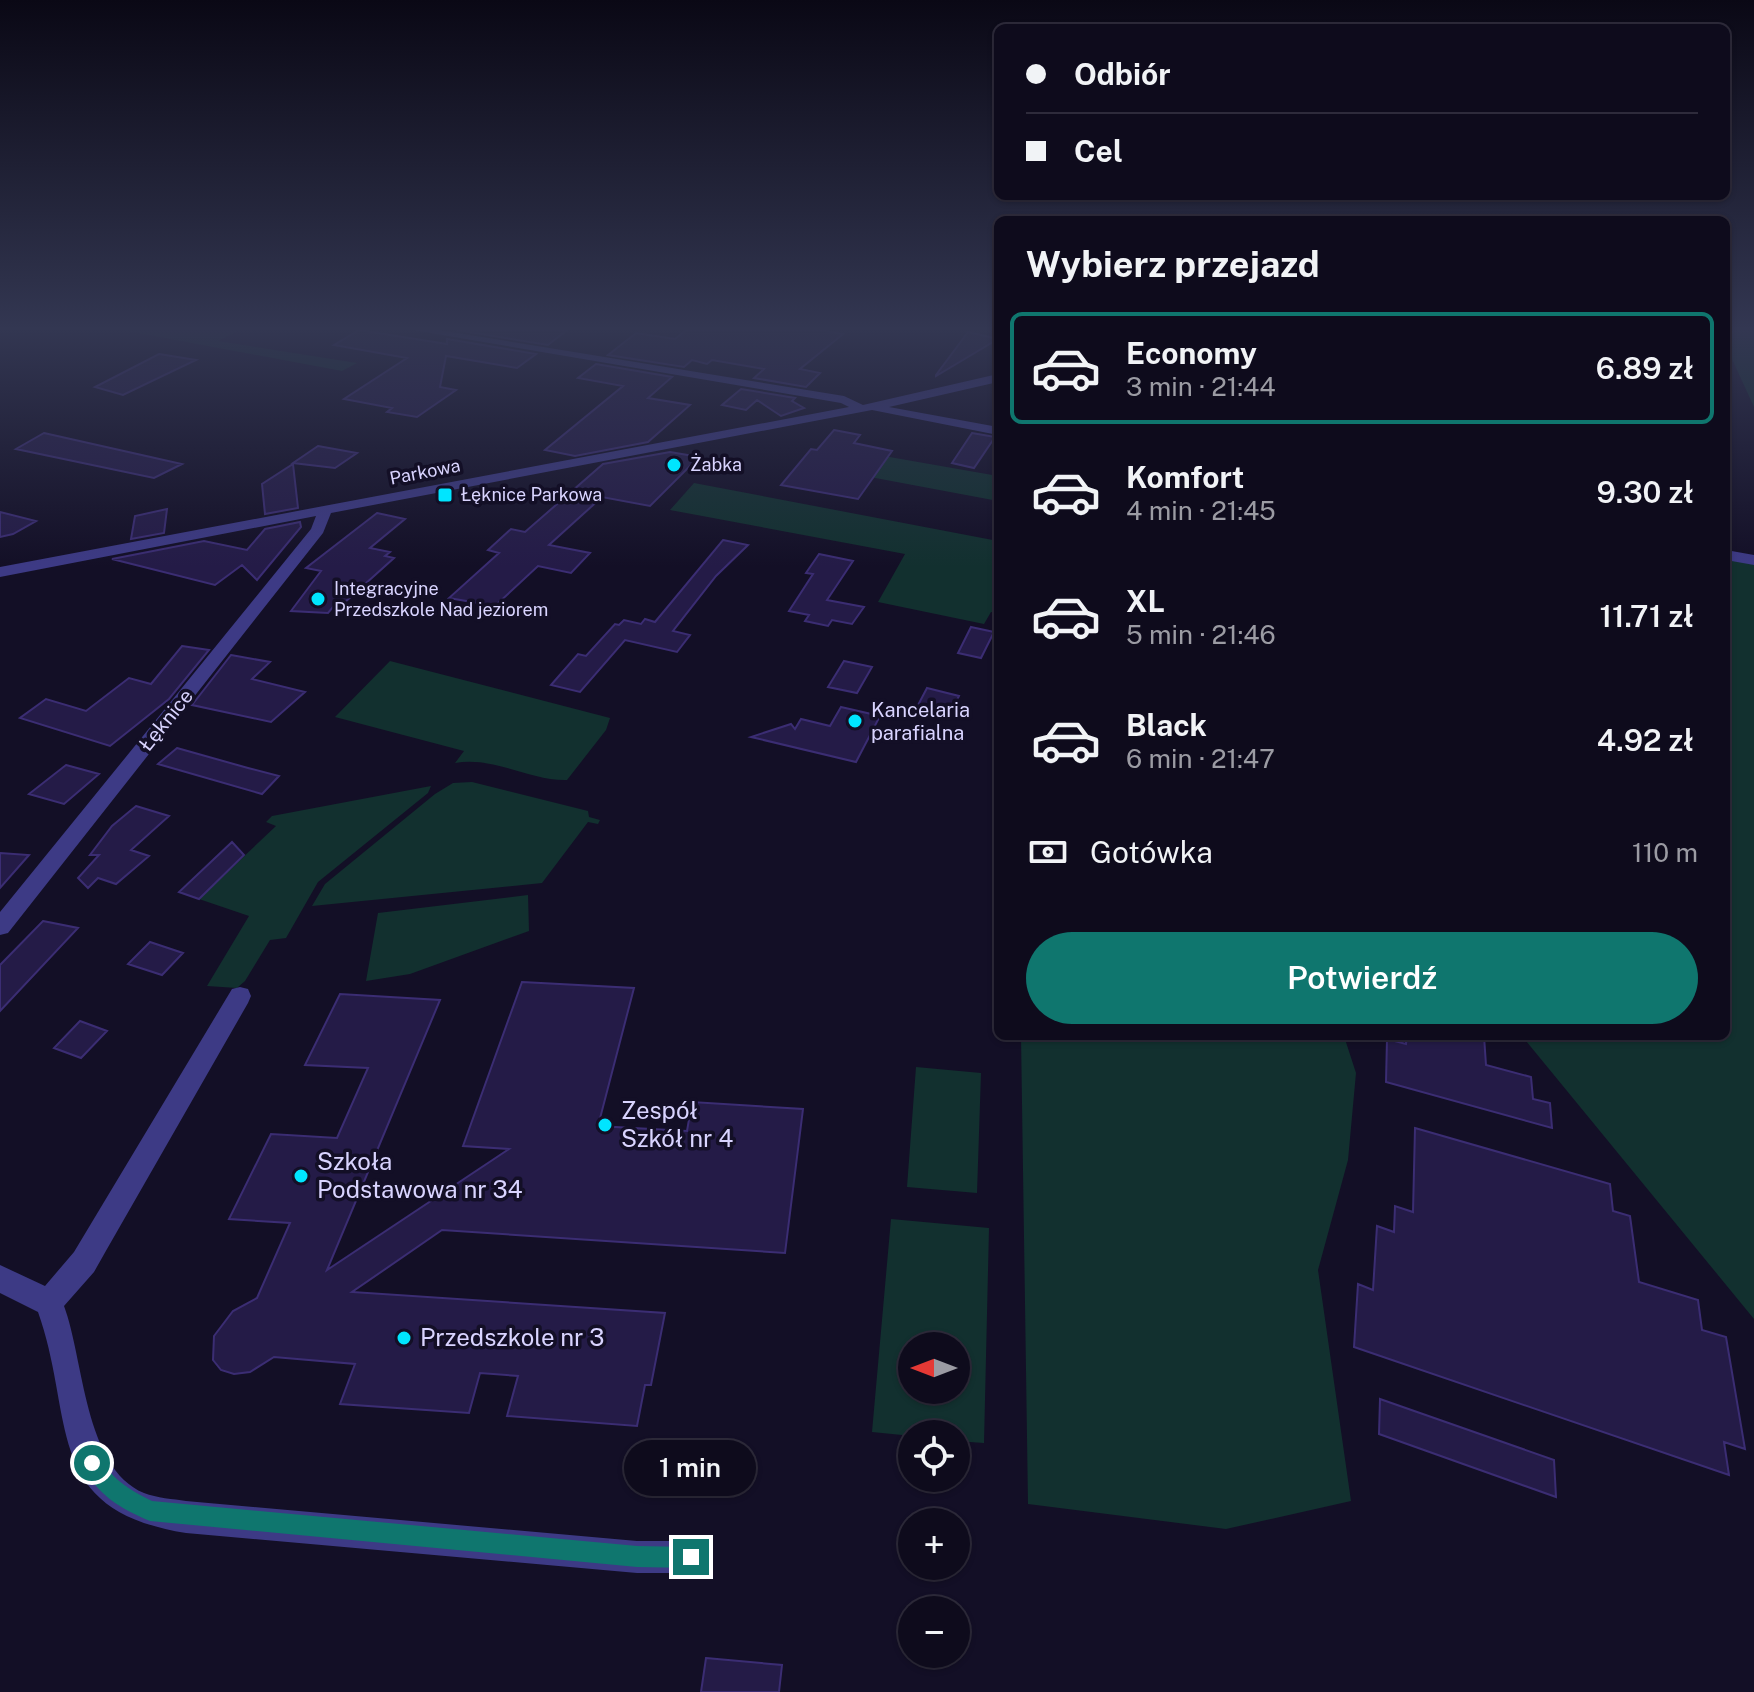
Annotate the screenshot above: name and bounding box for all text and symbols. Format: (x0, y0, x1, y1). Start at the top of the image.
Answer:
text: Odbiór (1074, 56, 1171, 92)
text: Cel (1074, 133, 1123, 169)
text: Wybierz przejazd (1026, 243, 1320, 285)
icon: car (1030, 332, 1102, 404)
text: Economy (1126, 335, 1257, 371)
text: 6.89 zł (1596, 350, 1694, 386)
text: 3 min · 21:44 (1126, 371, 1276, 402)
place label: Żabka (690, 453, 742, 475)
street label: Parkowa (388, 454, 462, 489)
marker: Żabka (665, 456, 683, 474)
icon: car (1030, 456, 1102, 528)
text: Komfort (1126, 459, 1244, 495)
text: 9.30 zł (1596, 474, 1694, 510)
place label: Łęknice Parkowa (461, 484, 602, 505)
marker: Łęknice Parkowa (436, 486, 454, 504)
text: 4 min · 21:45 (1126, 495, 1276, 526)
place label: Integracyjne Przedszkole Nad jeziorem (334, 578, 548, 620)
icon: car (1030, 580, 1102, 652)
text: XL (1126, 583, 1165, 619)
marker: Integracyjne Przedszkole Nad jeziorem (309, 590, 327, 608)
text: 11.71 zł (1599, 598, 1694, 634)
text: 5 min · 21:46 (1126, 619, 1276, 650)
street label: Łęknice (134, 684, 198, 756)
place label: Kancelaria parafialna (871, 698, 970, 745)
icon: car (1030, 704, 1102, 776)
text: Black (1126, 707, 1207, 743)
marker: Kancelaria parafialna (846, 712, 864, 730)
text: 4.92 zł (1597, 722, 1694, 758)
text: 6 min · 21:47 (1126, 743, 1275, 774)
icon: cash (1026, 830, 1070, 874)
text: Gotówka (1090, 834, 1213, 870)
text: 110 m (1632, 837, 1698, 868)
button: Potwierdź (1026, 932, 1698, 1024)
place label: Zespół Szkół nr 4 (621, 1096, 733, 1152)
marker: Zespół Szkół nr 4 (596, 1116, 614, 1134)
place label: Szkoła Podstawowa nr 34 (317, 1147, 523, 1203)
marker: Szkoła Podstawowa nr 34 (292, 1167, 310, 1185)
place label: Przedszkole nr 3 (420, 1323, 604, 1351)
marker: Przedszkole nr 3 (395, 1329, 413, 1347)
north arrow (898, 1332, 970, 1404)
map controls (898, 1332, 970, 1668)
button: locate (898, 1420, 970, 1492)
callout: 1 min (625, 1441, 757, 1497)
route start (74, 1445, 110, 1481)
text: 1 min (659, 1452, 721, 1483)
button: + (898, 1508, 970, 1580)
route end (673, 1539, 709, 1575)
button: − (898, 1596, 970, 1668)

